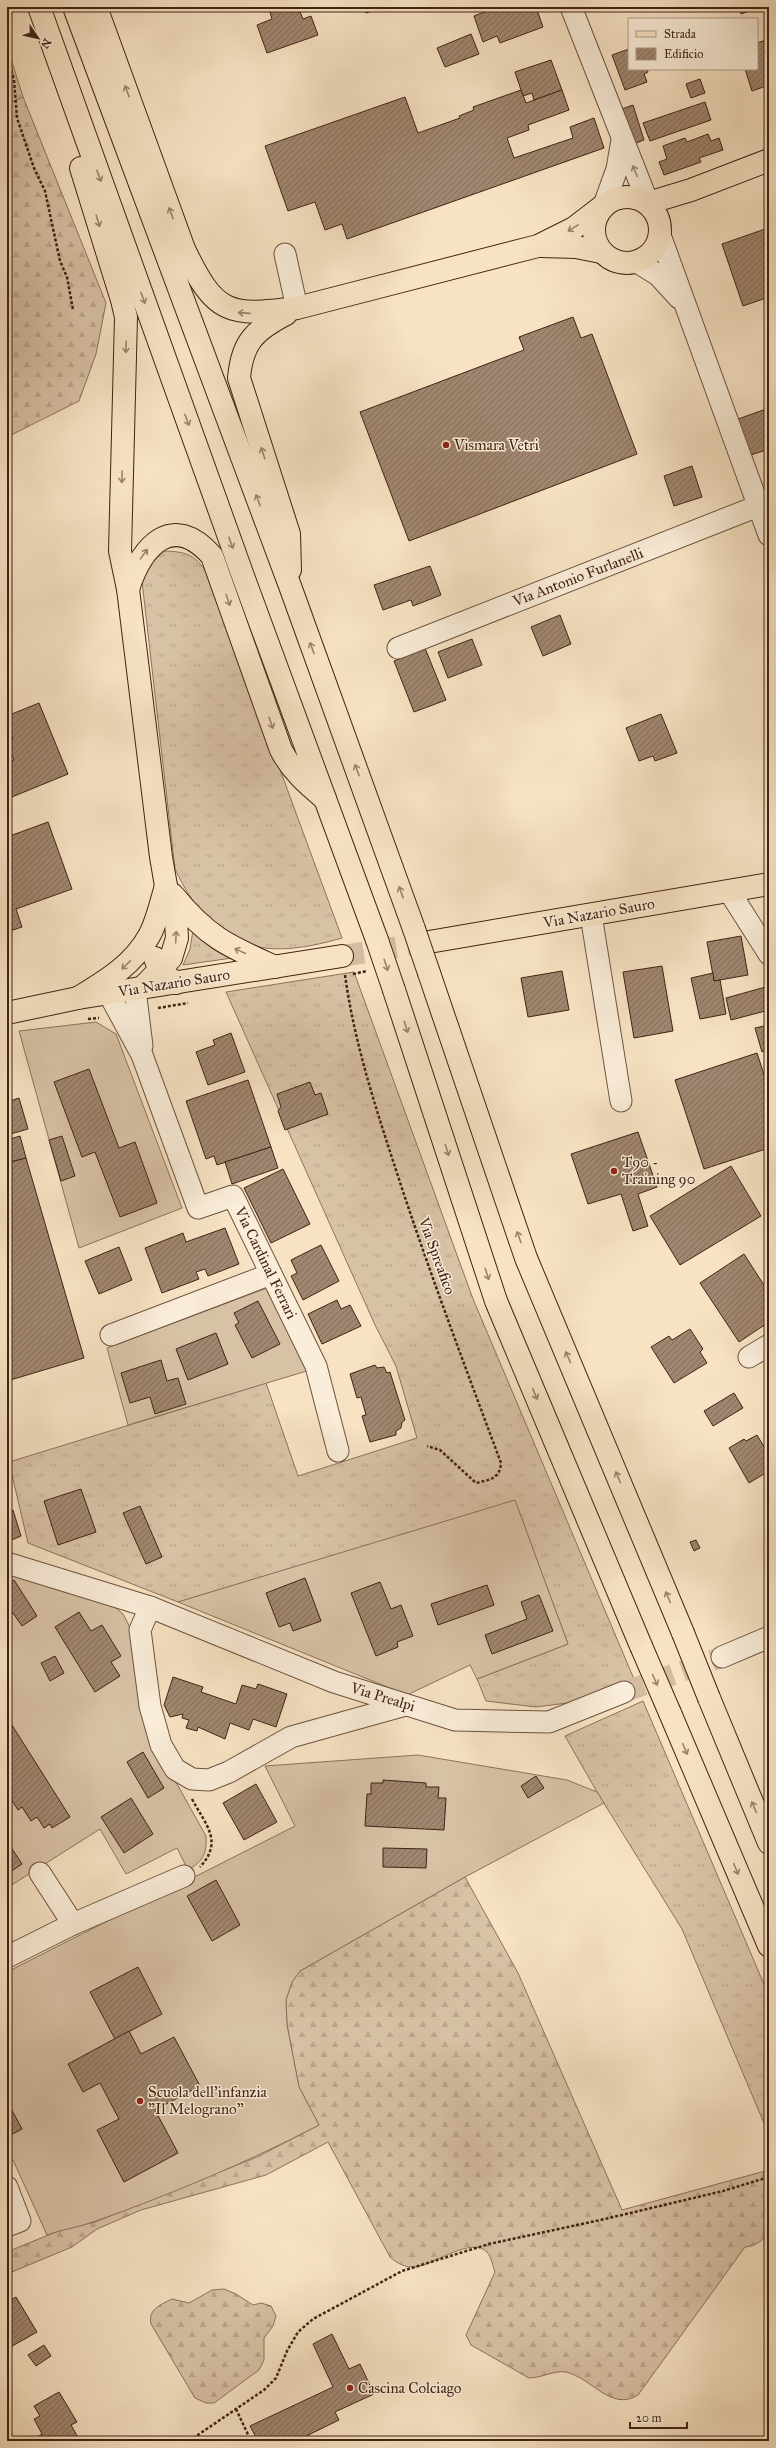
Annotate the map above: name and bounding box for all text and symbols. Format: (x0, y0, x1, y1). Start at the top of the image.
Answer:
north arrow (18, 18, 58, 58)
legend (628, 18, 758, 70)
text: Strada (664, 27, 697, 41)
text: N (38, 36, 54, 51)
text: Edificio (664, 47, 703, 61)
one-way arrow (122, 86, 130, 98)
one-way arrow (631, 166, 638, 178)
one-way arrow (96, 169, 103, 182)
one-way arrow (167, 208, 175, 220)
one-way arrow (95, 215, 102, 228)
one-way arrow (568, 224, 579, 232)
one-way arrow (139, 292, 147, 304)
one-way arrow (238, 309, 251, 316)
one-way arrow (122, 340, 130, 353)
one-way arrow (183, 414, 191, 426)
place label: Vismara Vetri (453, 436, 539, 454)
marker: Vismara Vetri (441, 440, 451, 450)
one-way arrow (259, 446, 266, 459)
one-way arrow (119, 470, 126, 483)
one-way arrow (253, 494, 261, 506)
one-way arrow (228, 536, 235, 549)
street label: Via Antonio Furlanelli (509, 544, 646, 611)
one-way arrow (139, 549, 148, 560)
one-way arrow (225, 594, 232, 607)
one-way arrow (308, 642, 316, 654)
one-way arrow (268, 716, 275, 729)
one-way arrow (352, 765, 360, 777)
one-way arrow (396, 887, 404, 899)
street label: Via Nazario Sauro (541, 894, 656, 932)
one-way arrow (173, 931, 180, 944)
one-way arrow (234, 947, 246, 954)
one-way arrow (382, 959, 390, 971)
one-way arrow (121, 960, 131, 970)
street label: Via Nazario Sauro (116, 965, 231, 1001)
one-way arrow (403, 1020, 410, 1033)
one-way arrow (443, 1144, 451, 1156)
place label: T90 - Training 90 (622, 1153, 695, 1188)
marker: T90 - Training 90 (609, 1166, 619, 1176)
street label: Via Cardinal Ferrari (231, 1203, 301, 1322)
street label: Via Spreafico (414, 1214, 459, 1297)
one-way arrow (514, 1231, 522, 1243)
one-way arrow (484, 1267, 491, 1280)
one-way arrow (563, 1352, 571, 1364)
one-way arrow (532, 1388, 540, 1400)
one-way arrow (613, 1472, 621, 1484)
one-way arrow (664, 1592, 671, 1604)
one-way arrow (652, 1673, 660, 1685)
street label: Via Prealpi (348, 1678, 417, 1715)
one-way arrow (682, 1743, 690, 1755)
one-way arrow (750, 1802, 757, 1814)
one-way arrow (733, 1862, 741, 1874)
place label: Scuola dell'infanzia "Il Melograno" (148, 2083, 268, 2118)
marker: Scuola dell'infanzia "Il Melograno" (135, 2096, 145, 2106)
place label: Cascina Colciago (358, 2379, 462, 2397)
marker: Cascina Colciago (345, 2383, 355, 2393)
scale bar (630, 2404, 687, 2430)
text: 20 m (636, 2411, 662, 2425)

